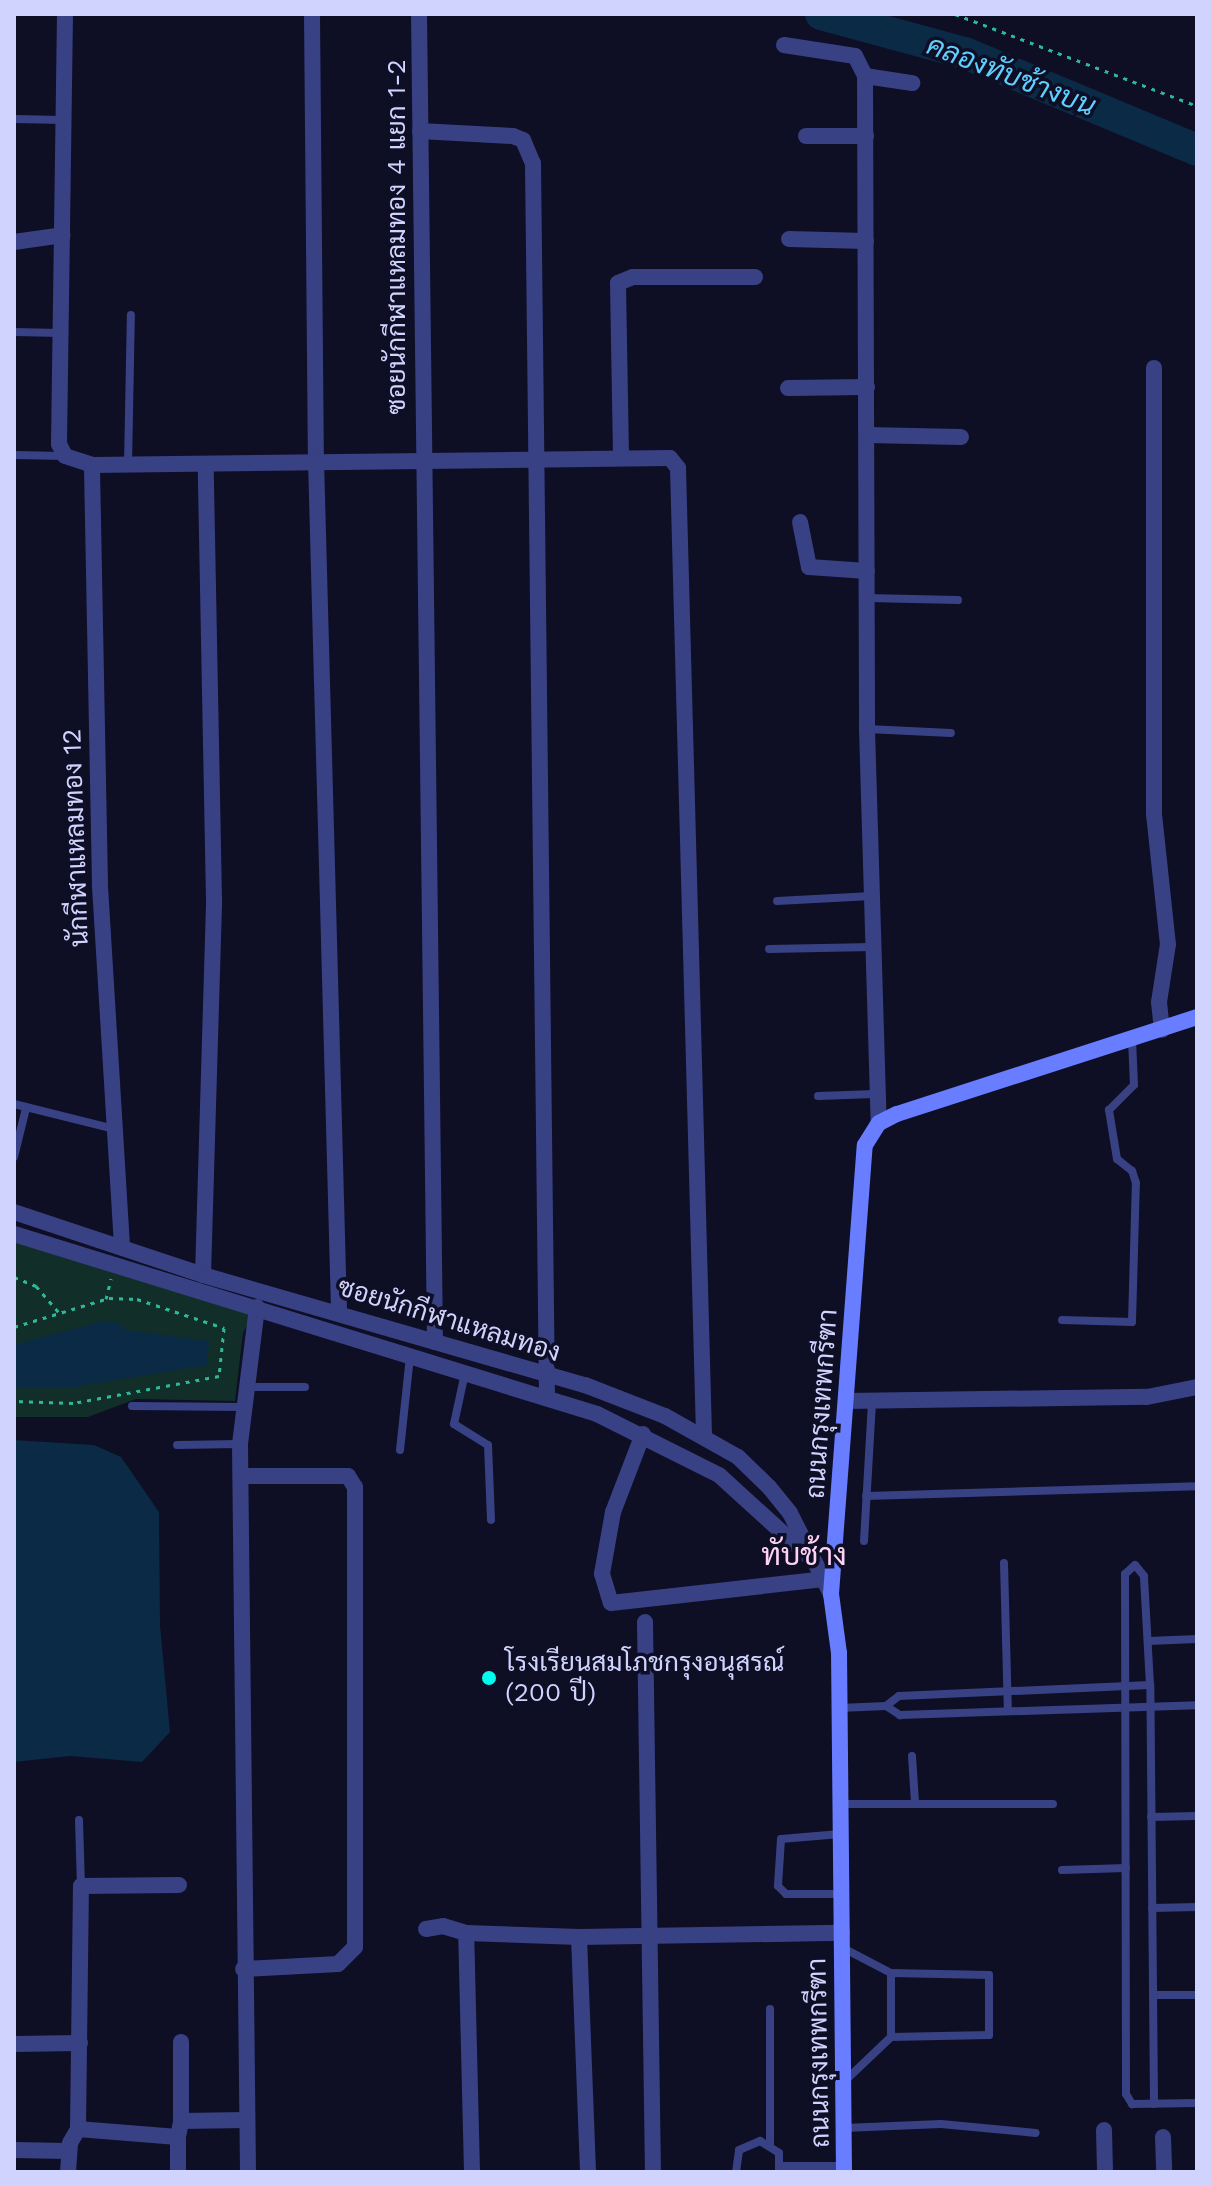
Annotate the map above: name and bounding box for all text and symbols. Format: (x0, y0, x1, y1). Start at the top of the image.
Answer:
water label: คลองทับช้างบน (922, 28, 1100, 124)
street label: ซอยนักกีฬาแหลมทอง 4 แยก 1-2 (381, 59, 413, 415)
street label: นักกีฬาแหลมทอง 12 (57, 728, 95, 948)
street label: ซอยนักกีฬาแหลมทอง (334, 1271, 564, 1369)
street label: ถนนกรุงเทพกรีฑา (800, 1308, 844, 1500)
district label: ทับช้าง (761, 1537, 847, 1573)
place label: โรงเรียนสมโภชกรุงอนุสรณ์ (200 ปี) (505, 1647, 784, 1708)
marker: โรงเรียนสมโภชกรุงอนุสรณ์ (200 ปี) (480, 1669, 498, 1687)
street label: ถนนกรุงเทพกรีฑา (802, 1958, 836, 2148)

